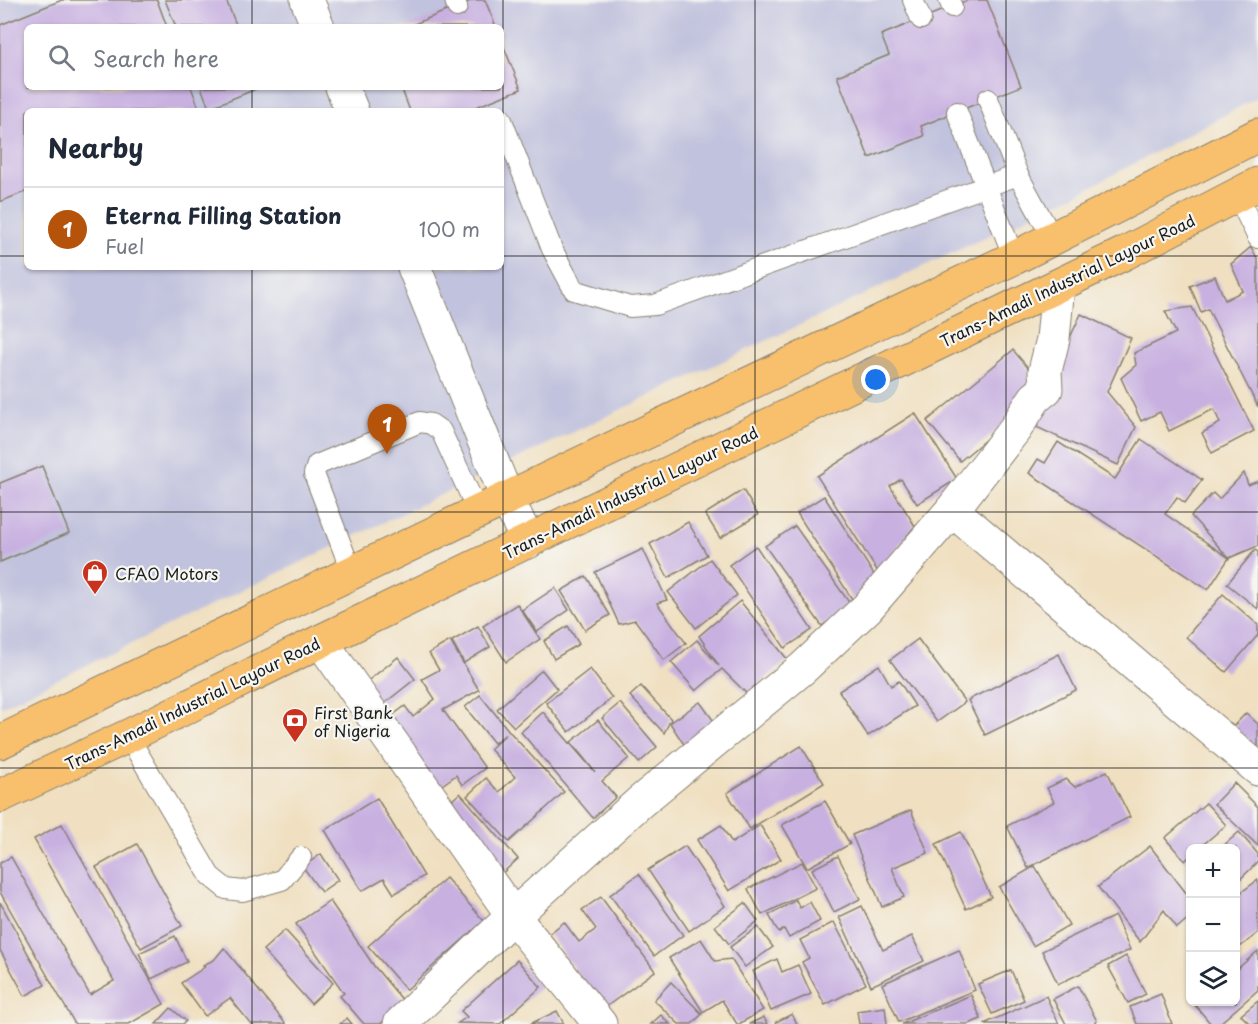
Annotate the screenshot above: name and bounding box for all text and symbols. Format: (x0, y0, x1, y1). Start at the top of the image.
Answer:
search box (24, 24, 504, 90)
icon: search (45, 41, 78, 74)
text: Search here (93, 41, 219, 74)
text: Nearby (48, 128, 143, 167)
text: Eterna Filling Station (105, 198, 341, 231)
street label: Trans-Amadi Industrial Layour Road (935, 208, 1199, 352)
text: 1 (63, 214, 72, 244)
text: 100 m (419, 214, 480, 244)
text: Fuel (105, 231, 144, 261)
your location (861, 365, 890, 394)
pin: 1 (368, 404, 406, 454)
street label: Trans-Amadi Industrial Layour Road (498, 420, 762, 564)
shop icon: CFAO Motors (80, 558, 110, 596)
place label: CFAO Motors (115, 561, 218, 585)
street label: Trans-Amadi Industrial Layour Road (60, 631, 324, 775)
place label: First Bank of Nigeria (314, 700, 393, 742)
bank icon: First Bank of Nigeria (280, 706, 310, 744)
map controls (1186, 844, 1240, 1006)
button: + (1186, 844, 1240, 898)
button: − (1186, 898, 1240, 952)
button: layers (1186, 952, 1240, 1006)

